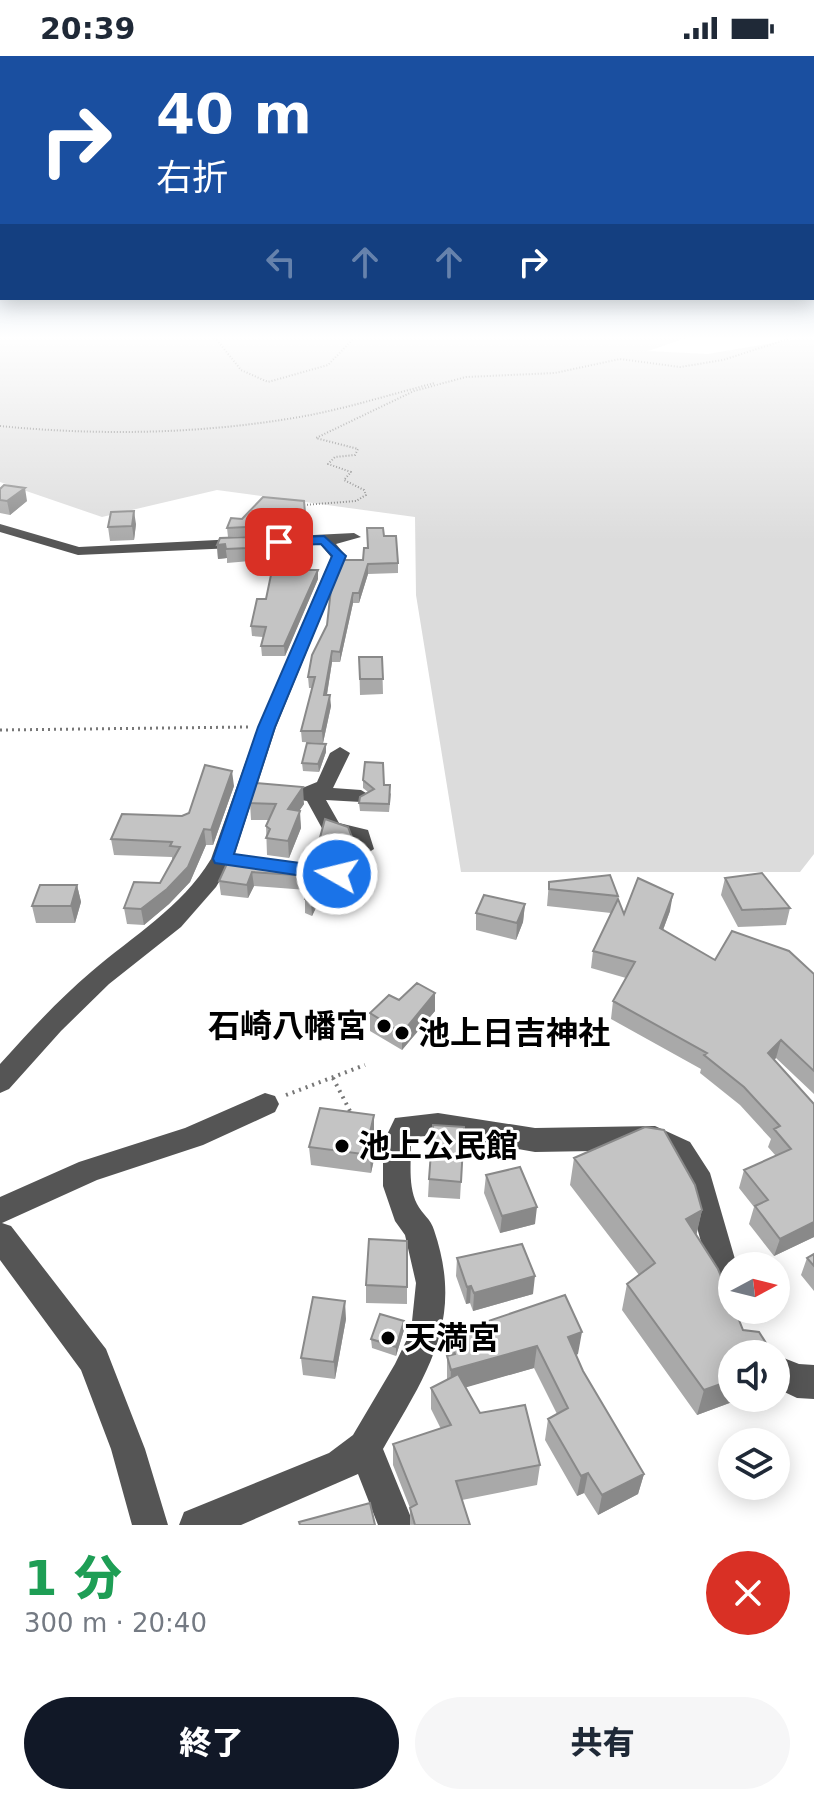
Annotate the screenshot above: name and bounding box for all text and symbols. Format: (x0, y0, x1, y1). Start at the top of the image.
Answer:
text: 20:39 (40, 11, 136, 46)
text: 40 m (156, 81, 312, 146)
icon: right (24, 88, 128, 192)
text: 右折 (156, 157, 228, 198)
icon: left (259, 240, 303, 284)
icon: ahead (343, 240, 387, 284)
icon: ahead (427, 240, 471, 284)
icon: right (511, 240, 555, 284)
pin (245, 508, 313, 576)
icon: arrive (257, 520, 301, 564)
position arrow (295, 832, 379, 916)
place label: 石崎八幡宮 (208, 1007, 368, 1045)
place label: 池上日吉神社 (418, 1014, 610, 1052)
marker: 石崎八幡宮 (375, 1017, 393, 1035)
marker: 池上日吉神社 (393, 1024, 411, 1042)
place label: 池上公民館 (358, 1127, 518, 1165)
marker: 池上公民館 (333, 1137, 351, 1155)
north arrow (718, 1252, 790, 1324)
map controls (718, 1252, 790, 1500)
place label: 天満宮 (404, 1319, 500, 1357)
marker: 天満宮 (379, 1329, 397, 1347)
button: sound (718, 1340, 790, 1412)
button: layers (718, 1428, 790, 1500)
text: 1 分 (24, 1550, 122, 1606)
button: close (706, 1551, 790, 1635)
text: 300 m · 20:40 (24, 1608, 207, 1638)
button: 終了 (24, 1697, 399, 1789)
button: 共有 (415, 1697, 790, 1789)

